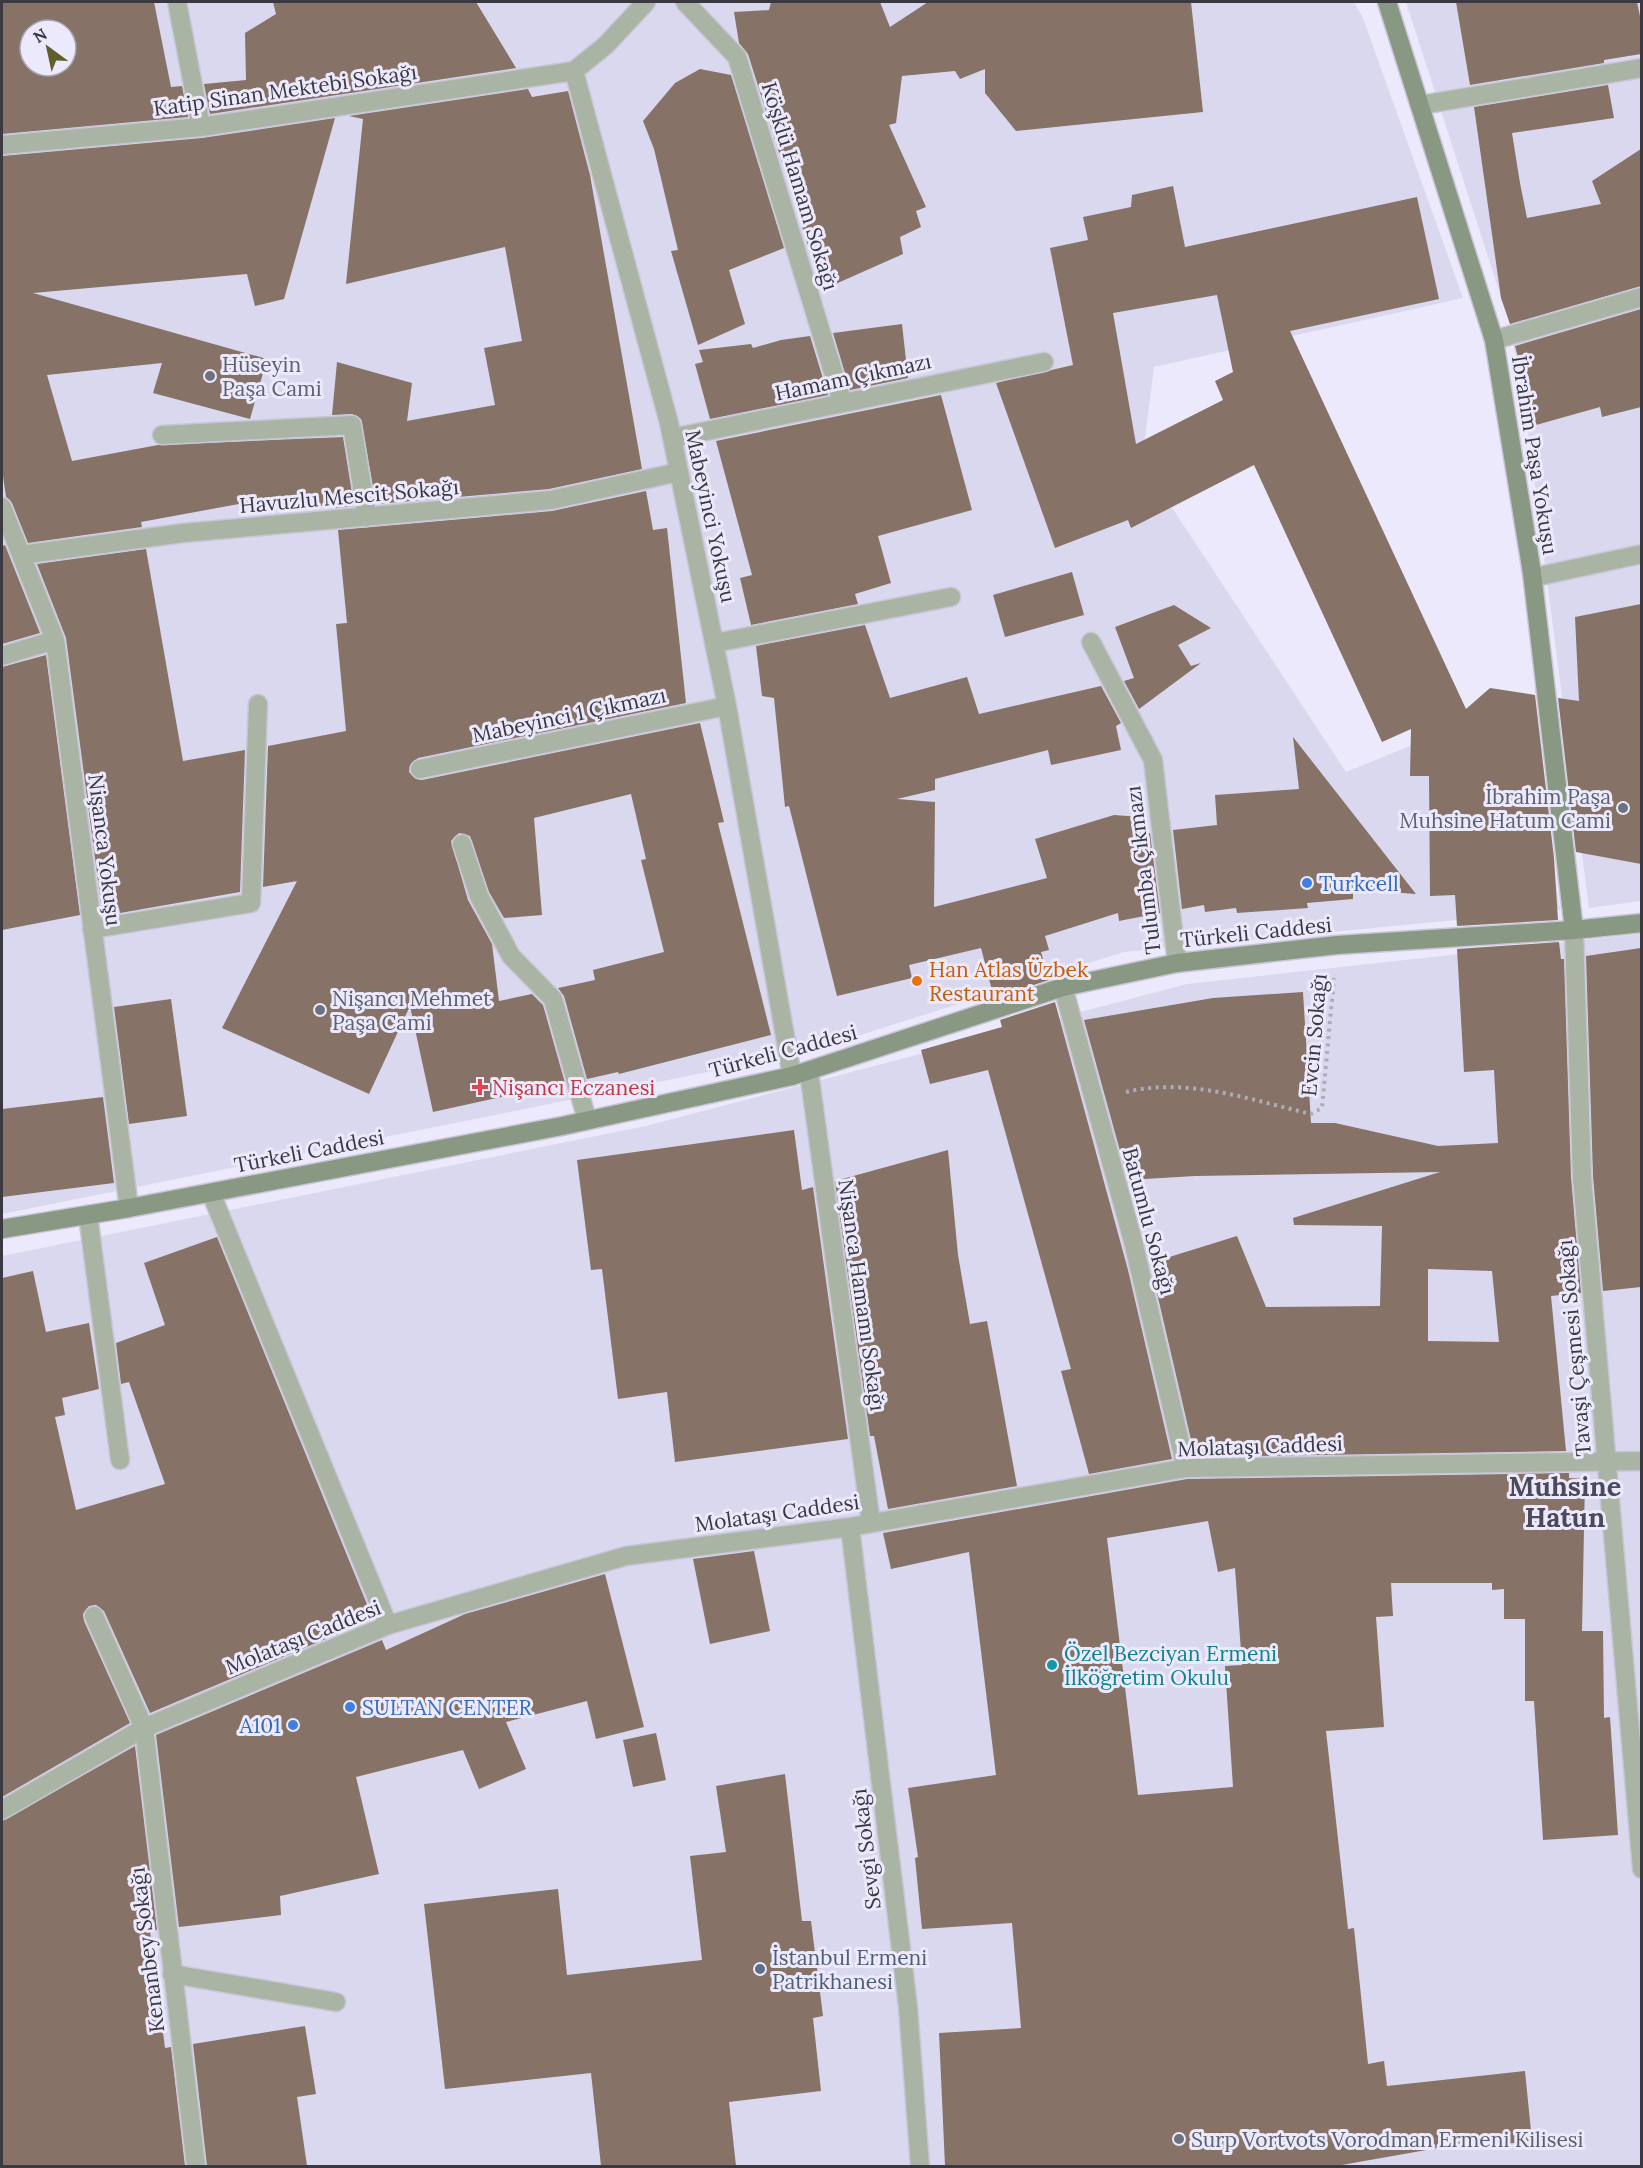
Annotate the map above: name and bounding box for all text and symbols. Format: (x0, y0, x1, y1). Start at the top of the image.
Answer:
north arrow (18, 18, 78, 78)
text: N (29, 24, 50, 47)
street label: Katip Sinan Mektebi Sokağı (151, 58, 419, 122)
street label: Köşklü Hamam Sokağı (755, 79, 845, 293)
street label: Hamam Çıkmazı (772, 347, 934, 407)
place label: Hüseyin Paşa Cami (222, 351, 322, 402)
street label: İbrahim Paşa Yokuşu (1506, 353, 1564, 557)
marker: Hüseyin Paşa Cami (203, 369, 217, 383)
street label: Mabeyinci Yokuşu (679, 427, 743, 605)
street label: Havuzlu Mescit Sokağı (238, 473, 460, 519)
street label: Mabeyinci 1 Çıkmazı (470, 681, 668, 749)
street label: Nişanca Yokuşu (82, 772, 128, 928)
place label: İbrahim Paşa Muhsine Hatum Cami (1399, 783, 1611, 834)
street label: Tulumba Çıkmazı (1119, 784, 1167, 956)
marker: İbrahim Paşa Muhsine Hatum Cami (1616, 801, 1630, 815)
place label: Turkcell (1319, 870, 1399, 897)
marker: Turkcell (1300, 876, 1314, 890)
street label: Türkeli Caddesi (1179, 911, 1333, 953)
place label: Han Atlas Üzbek Restaurant (929, 956, 1089, 1007)
street label: Evcin Sokağı (1295, 972, 1333, 1097)
marker: Han Atlas Üzbek Restaurant (910, 974, 924, 988)
place label: Nişancı Mehmet Paşa Cami (332, 985, 492, 1036)
marker: Nişancı Mehmet Paşa Cami (313, 1003, 327, 1017)
street label: Türkeli Caddesi (706, 1018, 860, 1084)
place label: Nişancı Eczanesi (492, 1074, 655, 1101)
marker: Nişancı Eczanesi (473, 1080, 487, 1094)
street label: Türkeli Caddesi (232, 1123, 386, 1179)
street label: Batumlu Sokağı (1116, 1144, 1182, 1298)
street label: Nişanca Hamamı Sokağı (832, 1177, 892, 1413)
street label: Tavaşi Çeşmesi Sokağı (1551, 1238, 1597, 1457)
street label: Molataşı Caddesi (1177, 1430, 1343, 1462)
district label: Muhsine Hatun (1509, 1469, 1621, 1534)
street label: Molataşı Caddesi (693, 1488, 861, 1538)
street label: Molataşı Caddesi (221, 1593, 385, 1681)
place label: Özel Bezciyan Ermeni İlköğretim Okulu (1064, 1640, 1277, 1691)
marker: Özel Bezciyan Ermeni İlköğretim Okulu (1045, 1658, 1059, 1672)
place label: SULTAN CENTER (362, 1694, 532, 1721)
marker: SULTAN CENTER (343, 1700, 357, 1714)
place label: A101 (239, 1712, 281, 1739)
marker: A101 (286, 1718, 300, 1732)
street label: Sevgi Sokağı (845, 1787, 887, 1911)
street label: Kenanbey Sokağı (123, 1866, 171, 2034)
place label: İstanbul Ermeni Patrikhanesi (772, 1944, 927, 1995)
marker: İstanbul Ermeni Patrikhanesi (753, 1962, 767, 1976)
place label: Surp Vortvots Vorodman Ermeni Kilisesi (1191, 2126, 1584, 2153)
marker: Surp Vortvots Vorodman Ermeni Kilisesi (1172, 2132, 1186, 2146)

